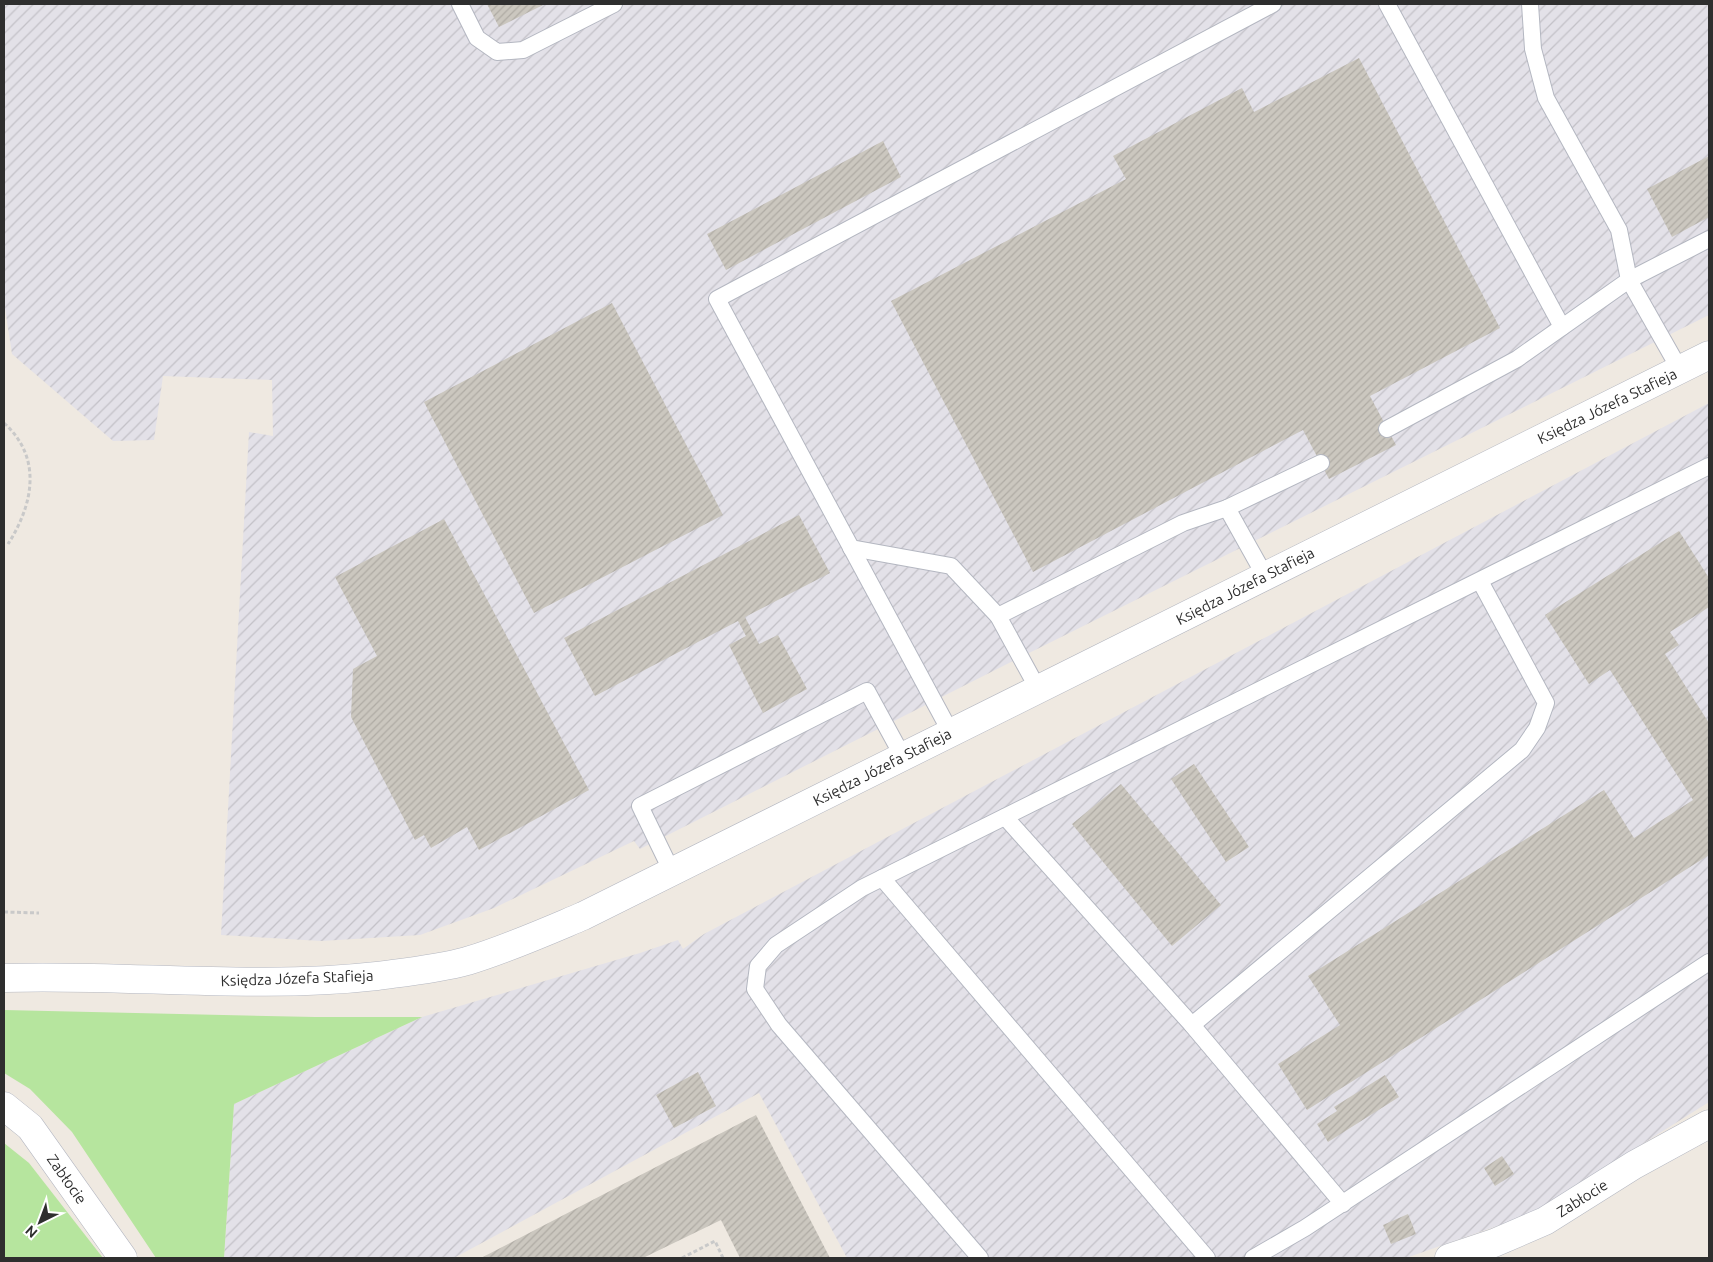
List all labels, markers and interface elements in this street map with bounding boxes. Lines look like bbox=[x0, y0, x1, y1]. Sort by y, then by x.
street label: Księdza Józefa Stafieja bbox=[1535, 365, 1679, 447]
street label: Księdza Józefa Stafieja bbox=[1173, 544, 1317, 628]
street label: Księdza Józefa Stafieja bbox=[810, 725, 954, 809]
street label: Księdza Józefa Stafieja bbox=[220, 967, 374, 989]
street label: Zabłocie bbox=[44, 1151, 90, 1207]
street label: Zabłocie bbox=[1553, 1176, 1611, 1220]
north arrow bbox=[15, 1197, 65, 1247]
text: N bbox=[22, 1222, 41, 1241]

